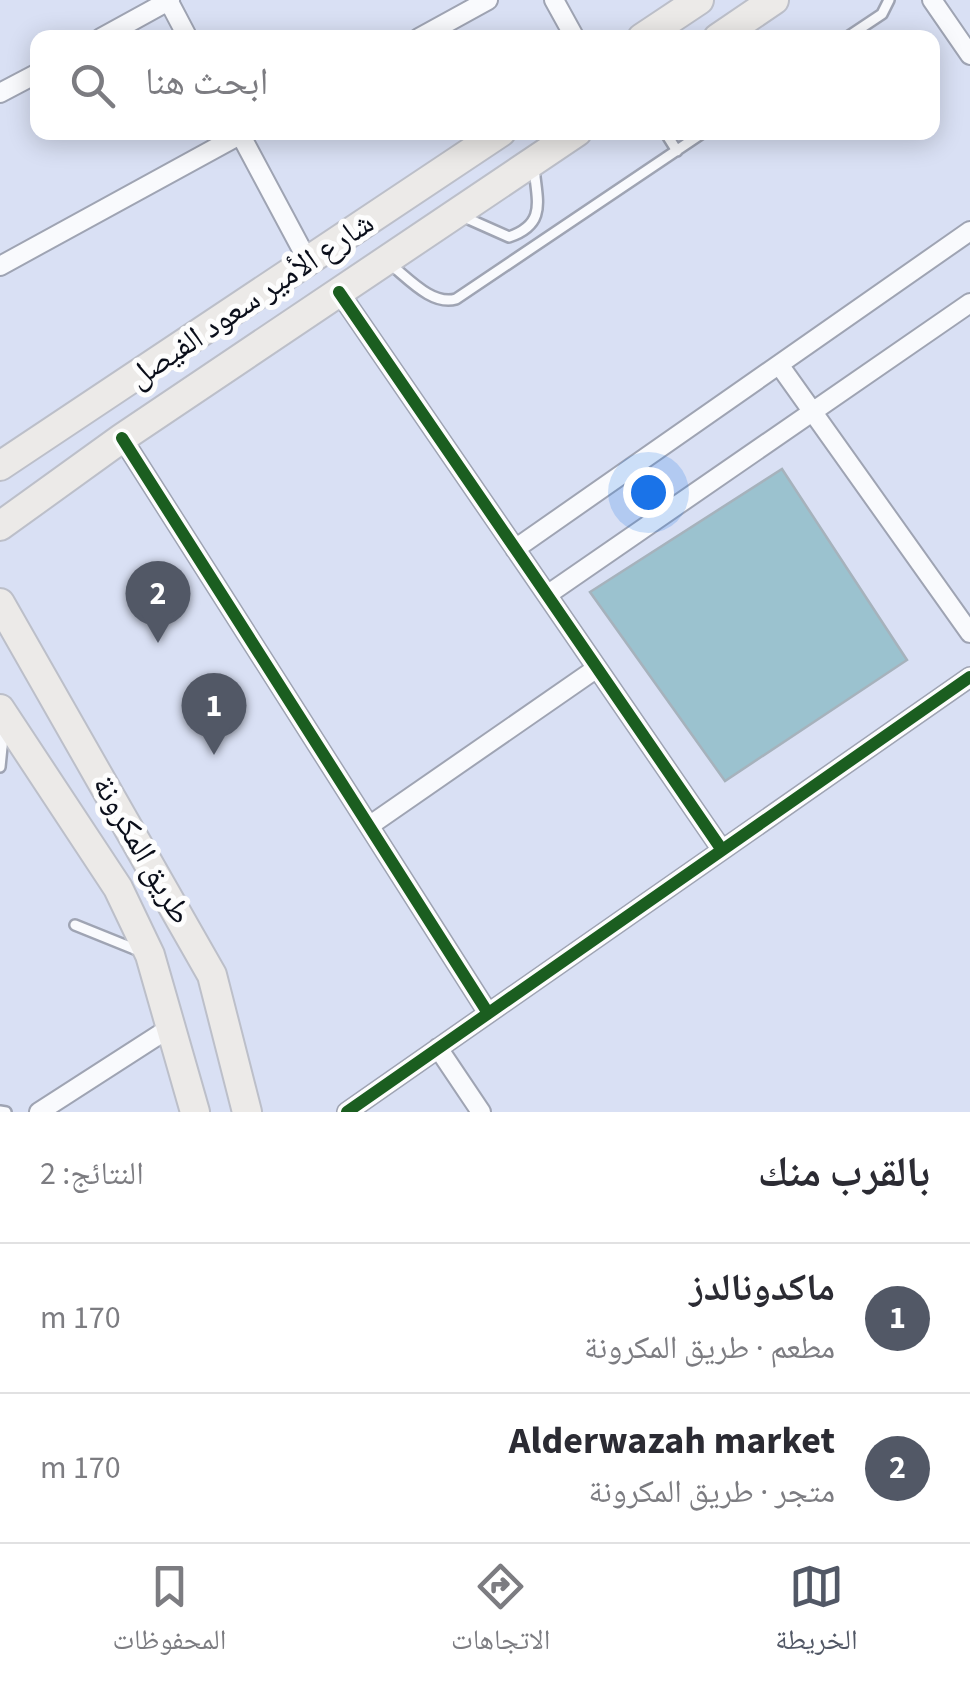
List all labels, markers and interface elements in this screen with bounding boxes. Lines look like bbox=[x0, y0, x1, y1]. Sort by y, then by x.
search box bbox=[30, 30, 940, 140]
text: ابحث هنا bbox=[145, 55, 268, 109]
icon: search bbox=[65, 58, 120, 113]
street label: شارع الأمير سعود الفيصل bbox=[119, 200, 383, 400]
your location bbox=[623, 467, 674, 518]
pin: 2 bbox=[126, 560, 190, 643]
pin: 1 bbox=[182, 672, 246, 755]
street label: طريق المكرونة bbox=[81, 767, 203, 933]
text: بالقرب منك bbox=[758, 1143, 930, 1203]
text: النتائج: 2 bbox=[40, 1151, 144, 1197]
text: ماكدونالدز bbox=[690, 1261, 835, 1315]
text: 170 m bbox=[40, 1295, 121, 1341]
text: 1 bbox=[889, 1295, 906, 1341]
text: مطعم · طريق المكرونة bbox=[584, 1325, 835, 1371]
text: Alderwazah market bbox=[509, 1414, 835, 1468]
text: 170 m bbox=[40, 1445, 121, 1491]
text: 2 bbox=[889, 1445, 906, 1491]
text: متجر · طريق المكرونة bbox=[588, 1469, 835, 1515]
tab: المحفوظات bbox=[112, 1559, 226, 1667]
tab: الاتجاهات bbox=[451, 1559, 550, 1667]
tab: الخريطة bbox=[775, 1559, 858, 1667]

